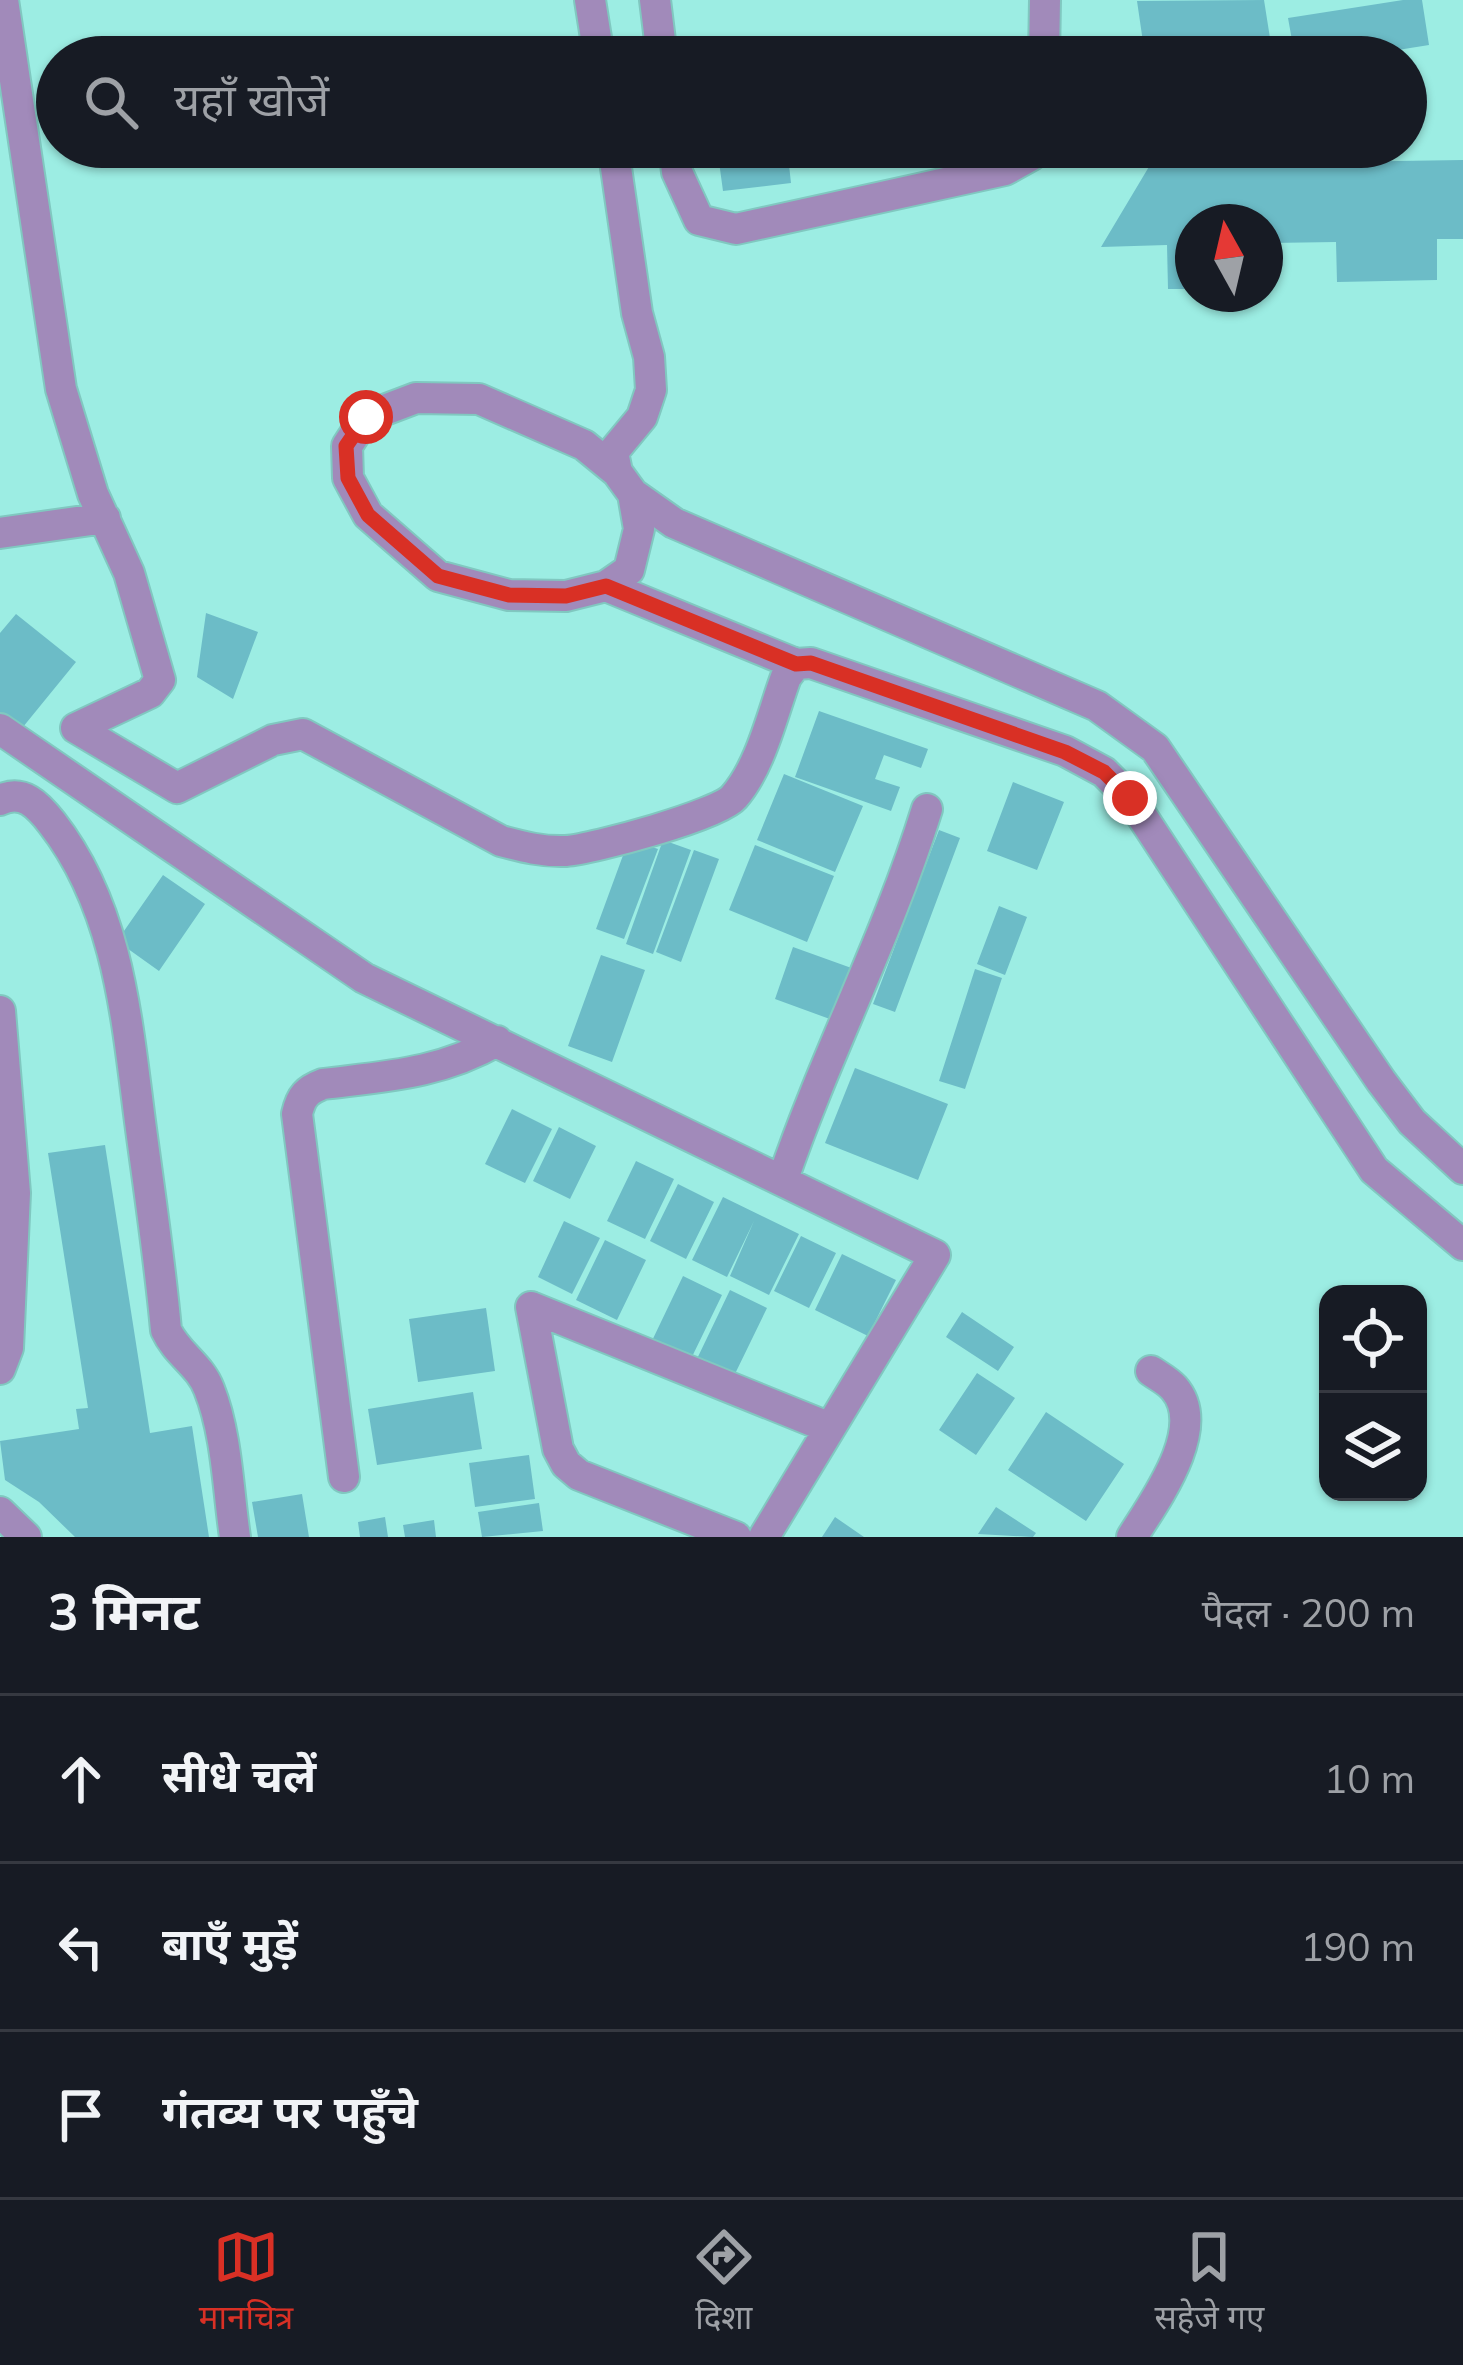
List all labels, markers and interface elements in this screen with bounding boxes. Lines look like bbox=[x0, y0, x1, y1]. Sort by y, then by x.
search box bbox=[36, 36, 1427, 168]
icon: search bbox=[78, 69, 144, 135]
text: यहाँ खोजें bbox=[174, 71, 329, 127]
north arrow bbox=[1175, 204, 1283, 312]
route start bbox=[339, 390, 393, 444]
route end bbox=[1103, 771, 1157, 825]
map controls bbox=[1319, 1285, 1427, 1501]
button: locate bbox=[1319, 1285, 1427, 1393]
button: layers bbox=[1319, 1393, 1427, 1501]
text: 3 मिनट bbox=[48, 1579, 200, 1643]
text: पैदल · 200 m bbox=[1202, 1588, 1415, 1637]
icon: ahead bbox=[48, 1746, 114, 1812]
text: सीधे चलें bbox=[162, 1747, 316, 1803]
text: 10 m bbox=[1324, 1754, 1415, 1803]
icon: left bbox=[48, 1914, 114, 1980]
text: बाएँ मुड़ें bbox=[162, 1915, 298, 1971]
text: 190 m bbox=[1300, 1922, 1415, 1971]
icon: arrive bbox=[48, 2082, 114, 2148]
text: गंतव्य पर पहुँचे bbox=[162, 2083, 418, 2139]
tab: मानचित्र bbox=[199, 2224, 293, 2342]
tab: दिशा bbox=[691, 2224, 757, 2342]
tab: सहेजे गए bbox=[1154, 2224, 1264, 2342]

